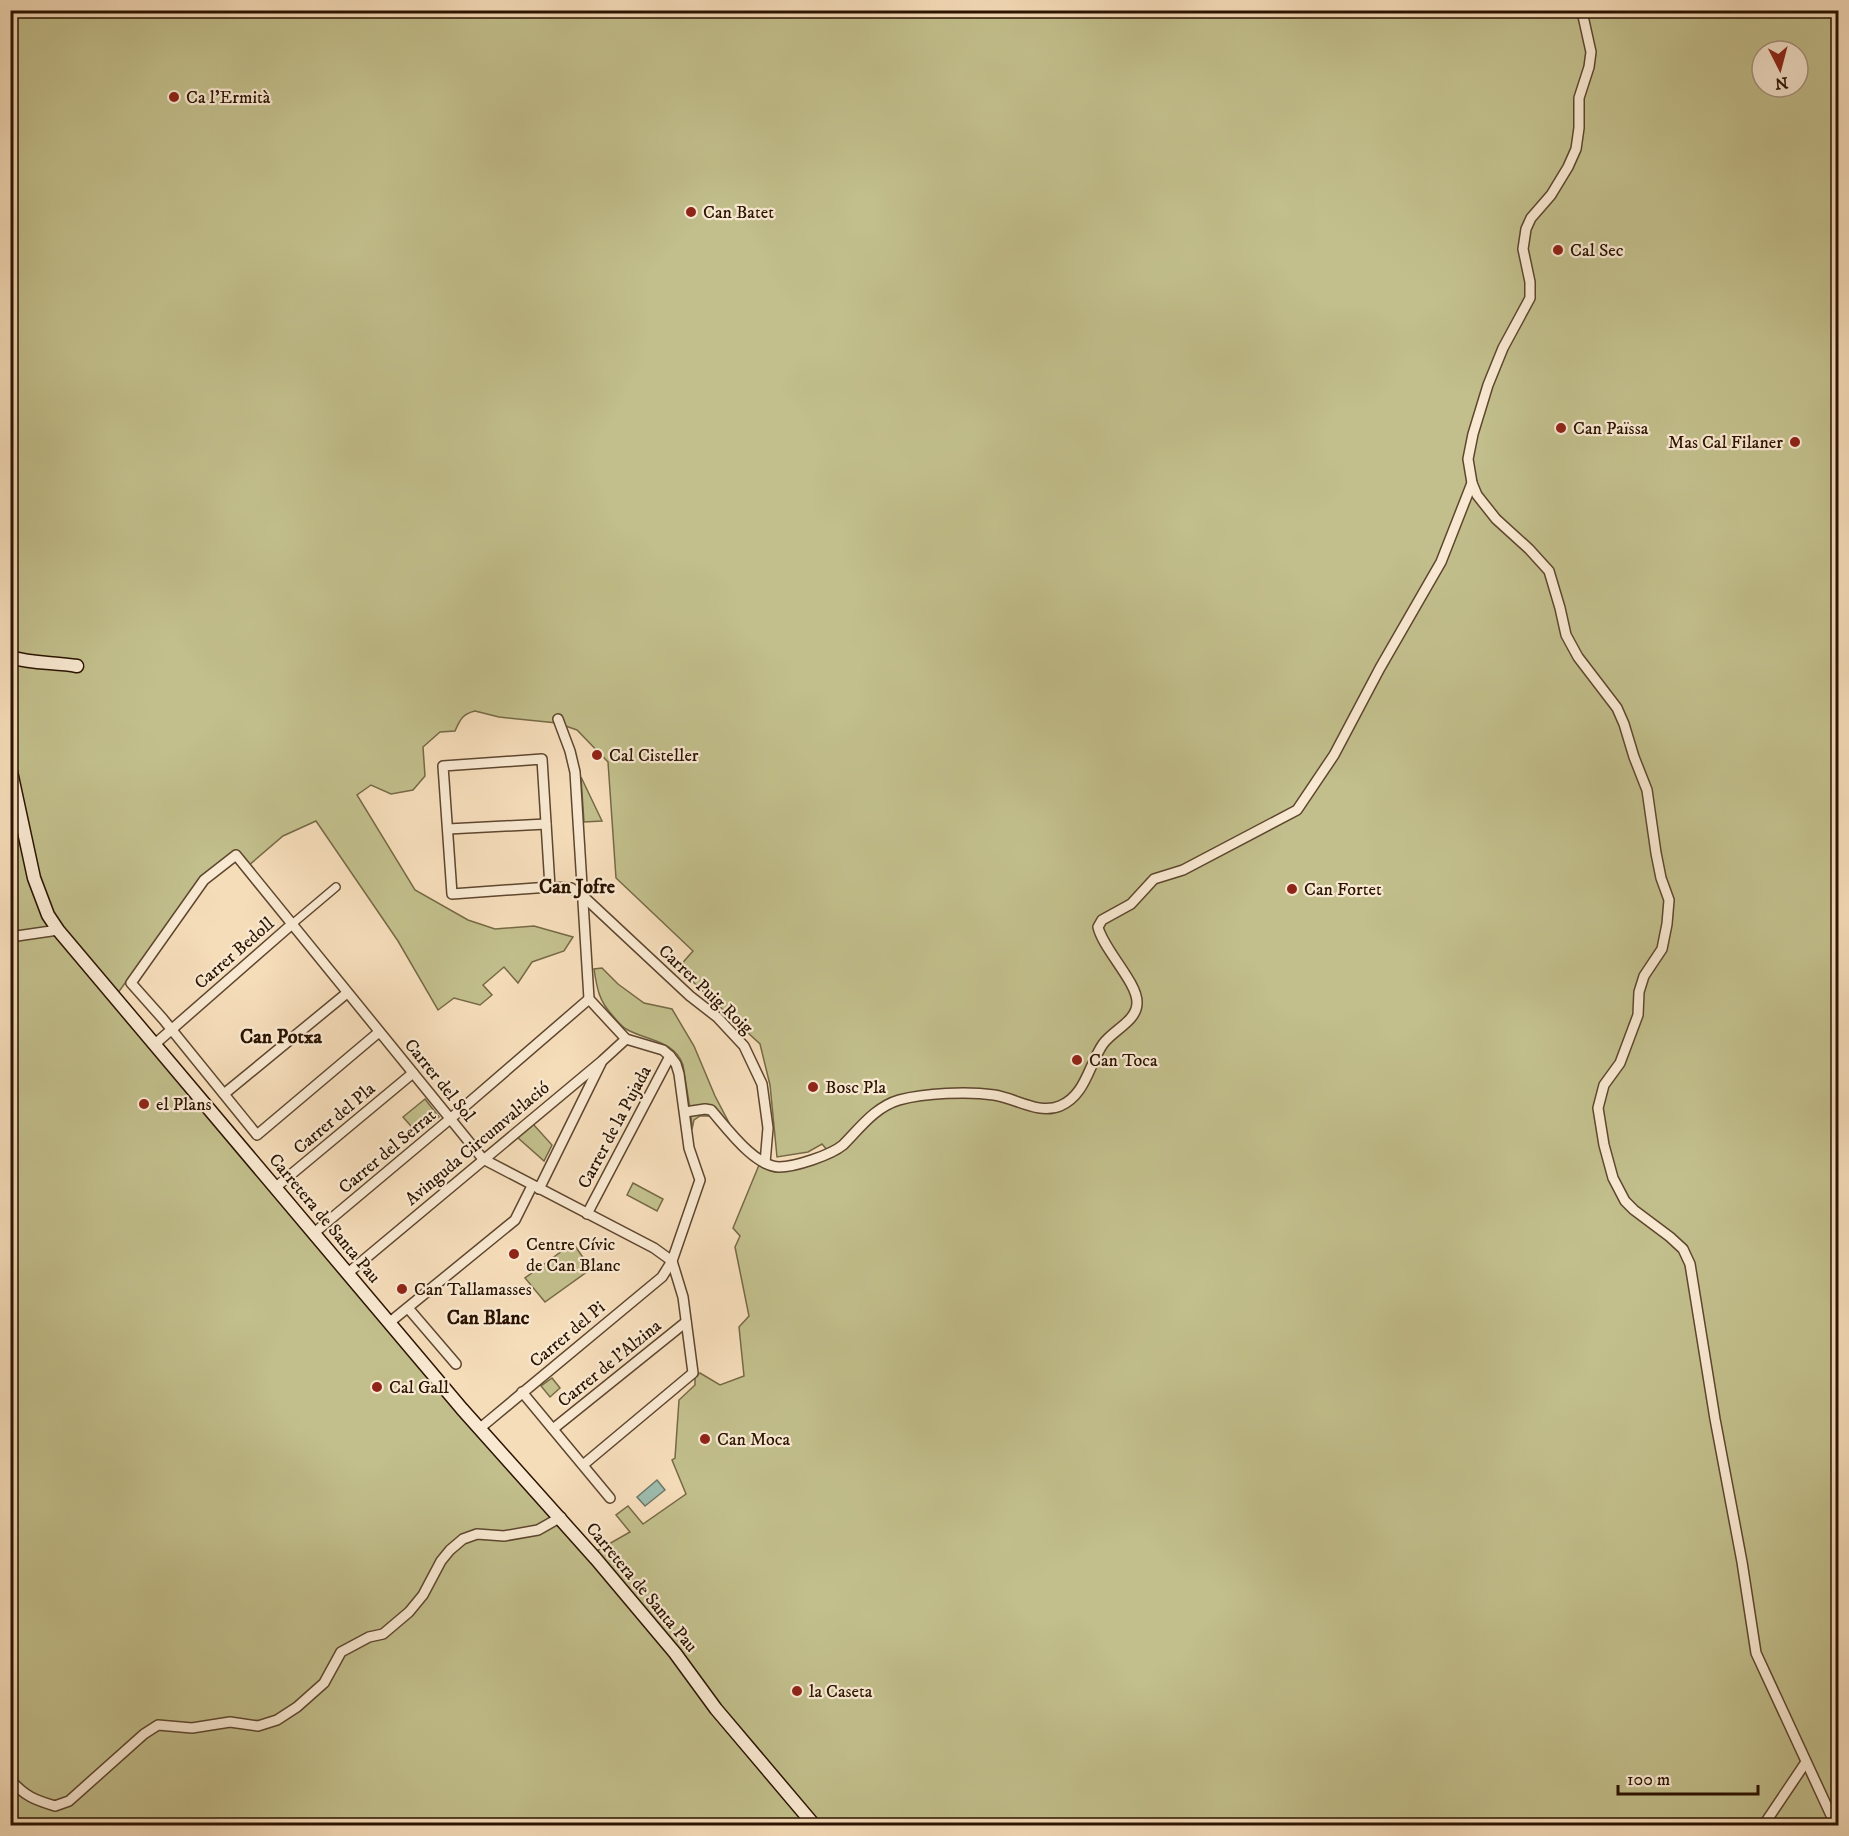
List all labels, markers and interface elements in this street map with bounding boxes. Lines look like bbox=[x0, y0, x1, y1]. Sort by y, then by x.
north arrow bbox=[1750, 39, 1810, 99]
text: N bbox=[1774, 72, 1789, 94]
place label: Ca l'Ermità bbox=[186, 87, 271, 109]
marker: Ca l'Ermità bbox=[167, 90, 181, 104]
place label: Can Batet bbox=[703, 202, 774, 224]
marker: Can Batet bbox=[684, 205, 698, 219]
place label: Cal Sec bbox=[1570, 240, 1624, 262]
marker: Cal Sec bbox=[1551, 243, 1565, 257]
place label: Can Païssa bbox=[1573, 418, 1649, 440]
marker: Can Païssa bbox=[1554, 421, 1568, 435]
place label: Mas Cal Filaner bbox=[1668, 432, 1783, 454]
marker: Mas Cal Filaner bbox=[1788, 435, 1802, 449]
place label: Cal Cisteller bbox=[609, 745, 699, 767]
marker: Cal Cisteller bbox=[590, 748, 604, 762]
district label: Can Jofre bbox=[539, 875, 616, 900]
place label: Can Fortet bbox=[1304, 879, 1382, 901]
marker: Can Fortet bbox=[1285, 882, 1299, 896]
street label: Carrer Bedoll bbox=[190, 913, 279, 994]
street label: Carrer Puig Roig bbox=[653, 940, 757, 1039]
district label: Can Potxa bbox=[240, 1025, 323, 1050]
street label: Carrer del Sol bbox=[399, 1035, 480, 1127]
place label: Can Toca bbox=[1089, 1050, 1158, 1072]
marker: Can Toca bbox=[1070, 1053, 1084, 1067]
street label: Carrer de la Pujada bbox=[573, 1062, 657, 1193]
street label: Avinguda Circumval·lació bbox=[401, 1077, 554, 1211]
place label: Bosc Pla bbox=[825, 1077, 887, 1099]
street label: Carrer del Pla bbox=[289, 1078, 380, 1159]
marker: Bosc Pla bbox=[806, 1080, 820, 1094]
place label: el Plans bbox=[156, 1094, 212, 1116]
marker: el Plans bbox=[137, 1097, 151, 1111]
street label: Carrer del Serrat bbox=[334, 1104, 441, 1199]
street label: Carretera de Santa Pau bbox=[264, 1149, 385, 1288]
place label: Centre Cívic de Can Blanc bbox=[526, 1234, 621, 1277]
marker: Centre Cívic de Can Blanc bbox=[507, 1247, 521, 1261]
place label: Can Tallamasses bbox=[414, 1279, 532, 1301]
marker: Can Tallamasses bbox=[395, 1282, 409, 1296]
street label: Carrer del Pi bbox=[525, 1297, 610, 1373]
district label: Can Blanc bbox=[447, 1306, 530, 1331]
street label: Carrer de l'Alzina bbox=[553, 1315, 666, 1412]
place label: Cal Gall bbox=[389, 1377, 450, 1399]
marker: Cal Gall bbox=[370, 1380, 384, 1394]
place label: Can Moca bbox=[717, 1429, 791, 1451]
marker: Can Moca bbox=[698, 1432, 712, 1446]
street label: Carretera de Santa Pau bbox=[581, 1518, 702, 1657]
place label: la Caseta bbox=[809, 1681, 873, 1703]
marker: la Caseta bbox=[790, 1684, 804, 1698]
scale bar bbox=[1618, 1758, 1758, 1796]
text: 100 m bbox=[1627, 1769, 1670, 1791]

